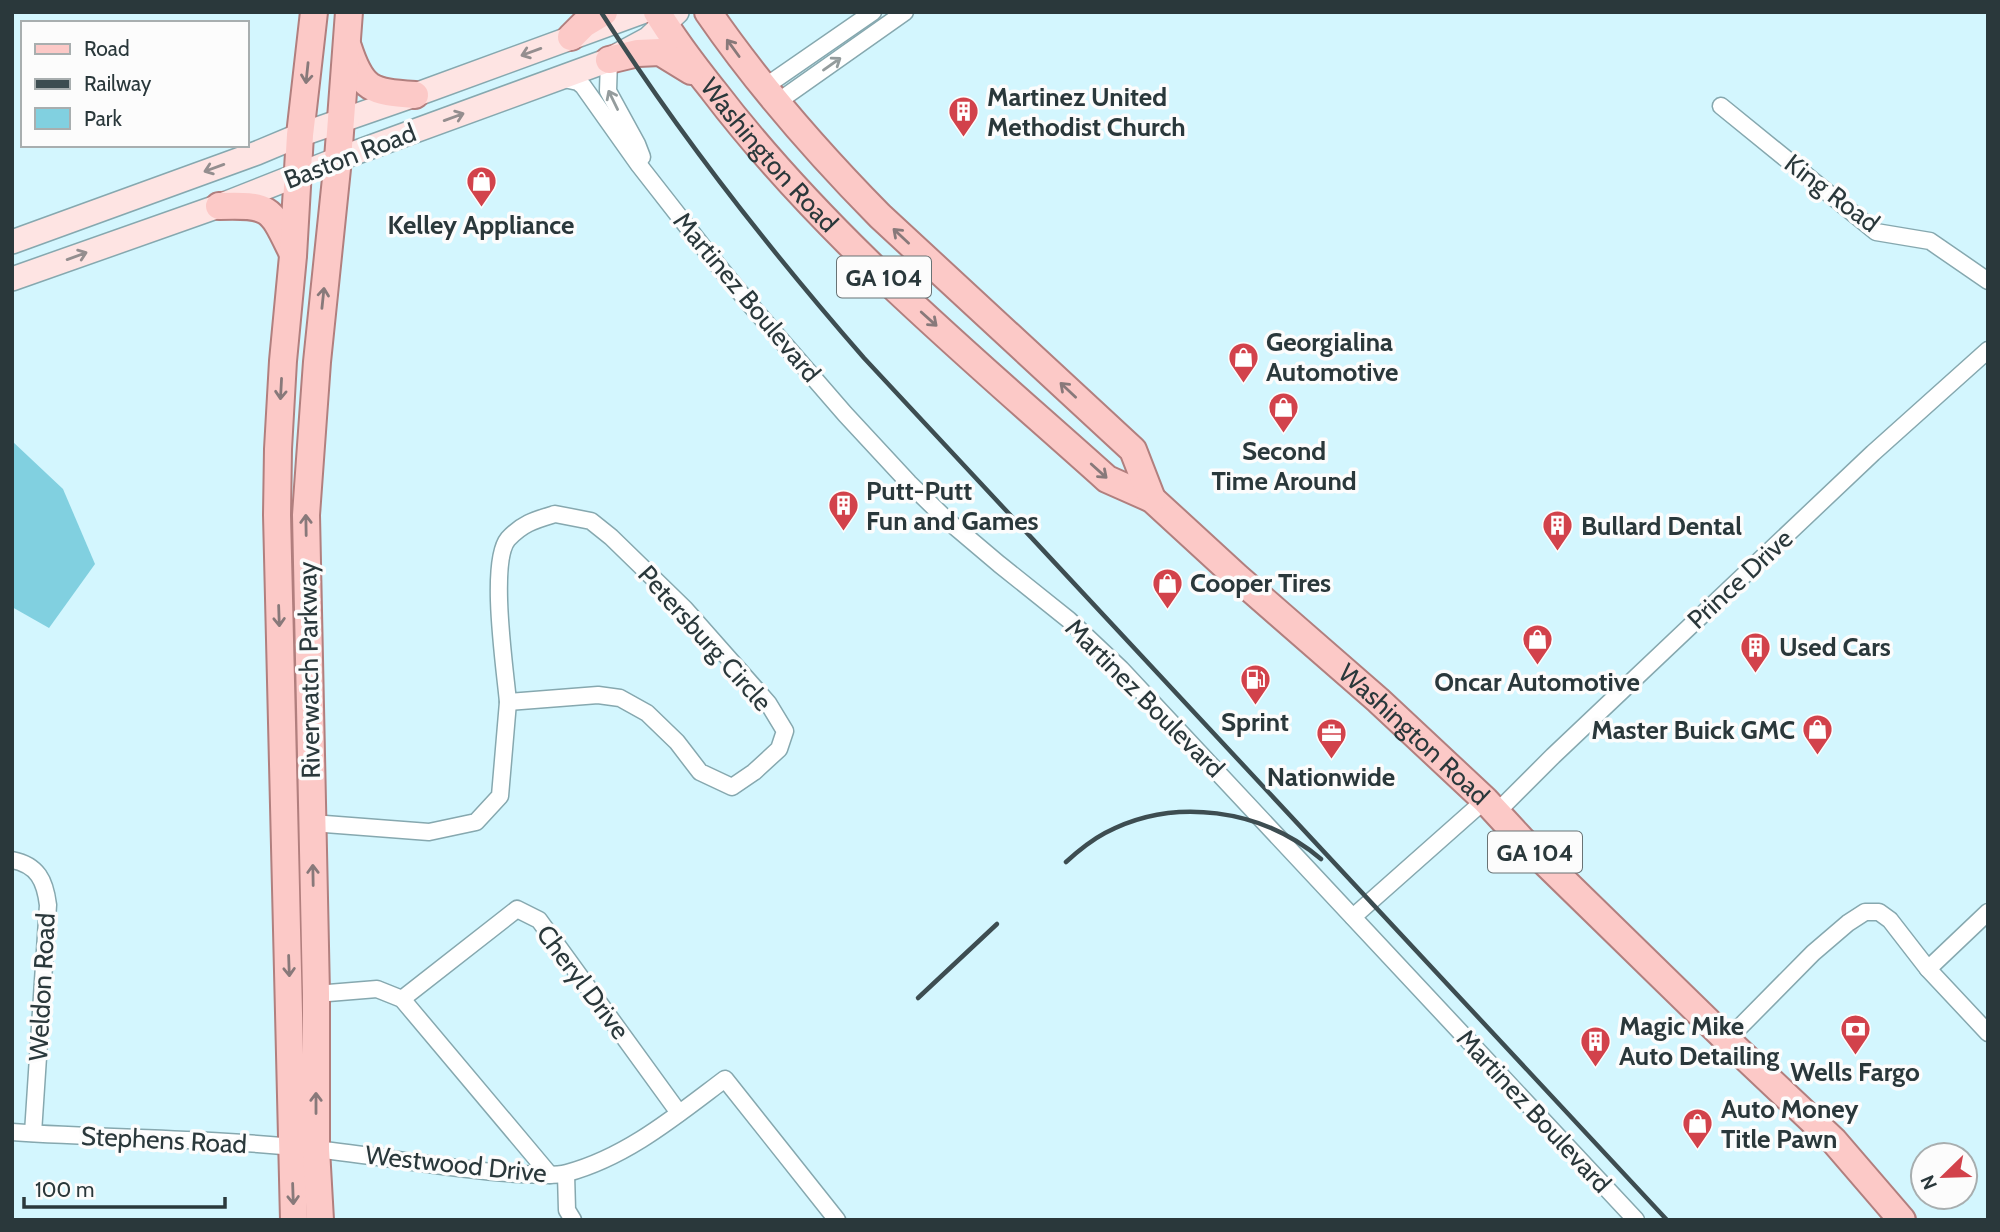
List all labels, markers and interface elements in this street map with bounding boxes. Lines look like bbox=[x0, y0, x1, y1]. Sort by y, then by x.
legend bbox=[21, 21, 248, 147]
text: Road bbox=[84, 36, 130, 61]
one-way arrow bbox=[726, 39, 740, 58]
one-way arrow bbox=[521, 47, 543, 59]
one-way arrow bbox=[822, 57, 841, 71]
one-way arrow bbox=[300, 62, 313, 84]
text: Railway bbox=[84, 71, 152, 96]
street label: Washington Road bbox=[694, 72, 845, 239]
place label: Martinez United Methodist Church bbox=[987, 81, 1186, 143]
one-way arrow bbox=[605, 90, 619, 111]
building icon: Martinez United Methodist Church bbox=[947, 95, 981, 139]
text: Park bbox=[84, 106, 122, 131]
one-way arrow bbox=[443, 110, 465, 122]
street label: Baston Road bbox=[280, 116, 420, 196]
street label: King Road bbox=[1778, 147, 1886, 239]
one-way arrow bbox=[204, 163, 226, 176]
shop icon: Kelley Appliance bbox=[464, 165, 498, 209]
street label: Martinez Boulevard bbox=[667, 206, 827, 388]
place label: Kelley Appliance bbox=[388, 209, 574, 241]
one-way arrow bbox=[893, 227, 910, 244]
one-way arrow bbox=[65, 249, 87, 261]
road number: GA 104 bbox=[837, 256, 931, 298]
one-way arrow bbox=[317, 288, 330, 310]
one-way arrow bbox=[920, 311, 938, 327]
place label: Georgialina Automotive bbox=[1266, 326, 1398, 388]
shop icon: Georgialina Automotive bbox=[1226, 340, 1260, 384]
one-way arrow bbox=[274, 377, 287, 400]
one-way arrow bbox=[1060, 381, 1077, 398]
shop icon: Second Time Around bbox=[1267, 391, 1301, 435]
place label: Second Time Around bbox=[1211, 435, 1357, 497]
one-way arrow bbox=[1089, 462, 1107, 478]
place label: Putt-Putt Fun and Games bbox=[866, 475, 1039, 537]
building icon: Putt-Putt Fun and Games bbox=[826, 489, 860, 533]
building icon: Bullard Dental bbox=[1541, 509, 1575, 553]
place label: Bullard Dental bbox=[1581, 510, 1742, 542]
one-way arrow bbox=[299, 514, 313, 537]
street label: Prince Drive bbox=[1681, 522, 1799, 636]
street label: Petersburg Circle bbox=[631, 559, 779, 717]
street label: Riverwatch Parkway bbox=[291, 561, 327, 779]
shop icon: Cooper Tires bbox=[1150, 566, 1184, 610]
place label: Cooper Tires bbox=[1190, 567, 1331, 599]
one-way arrow bbox=[273, 605, 286, 628]
street label: Martinez Boulevard bbox=[1059, 612, 1231, 784]
shop icon: Oncar Automotive bbox=[1520, 622, 1554, 666]
building icon: Used Cars bbox=[1739, 630, 1773, 674]
place label: Used Cars bbox=[1779, 631, 1891, 663]
street label: Washington Road bbox=[1332, 657, 1496, 812]
fuel station icon: Sprint bbox=[1238, 662, 1272, 706]
place label: Oncar Automotive bbox=[1434, 666, 1640, 698]
place label: Sprint bbox=[1221, 706, 1289, 738]
shop icon: Master Buick GMC bbox=[1801, 713, 1835, 757]
place label: Master Buick GMC bbox=[1591, 714, 1795, 746]
office icon: Nationwide bbox=[1314, 717, 1348, 761]
place label: Nationwide bbox=[1267, 761, 1395, 793]
road number: GA 104 bbox=[1488, 832, 1582, 872]
one-way arrow bbox=[307, 864, 320, 887]
street label: Weldon Road bbox=[22, 912, 62, 1062]
street label: Cheryl Drive bbox=[530, 918, 636, 1046]
one-way arrow bbox=[282, 955, 295, 978]
place label: Magic Mike Auto Detailing bbox=[1619, 1010, 1779, 1072]
bank icon: Wells Fargo bbox=[1838, 1012, 1872, 1056]
street label: Martinez Boulevard bbox=[1450, 1023, 1618, 1199]
building icon: Magic Mike Auto Detailing bbox=[1579, 1024, 1613, 1068]
place label: Wells Fargo bbox=[1790, 1056, 1920, 1088]
one-way arrow bbox=[309, 1091, 323, 1114]
place label: Auto Money Title Pawn bbox=[1721, 1093, 1859, 1155]
shop icon: Auto Money Title Pawn bbox=[1681, 1107, 1715, 1151]
street label: Stephens Road bbox=[80, 1120, 248, 1160]
street label: Westwood Drive bbox=[364, 1139, 548, 1189]
north arrow bbox=[1909, 1141, 1979, 1211]
scale bar bbox=[24, 1166, 226, 1210]
text: N bbox=[1916, 1172, 1942, 1193]
text: 100 m bbox=[35, 1177, 94, 1202]
one-way arrow bbox=[287, 1182, 300, 1205]

